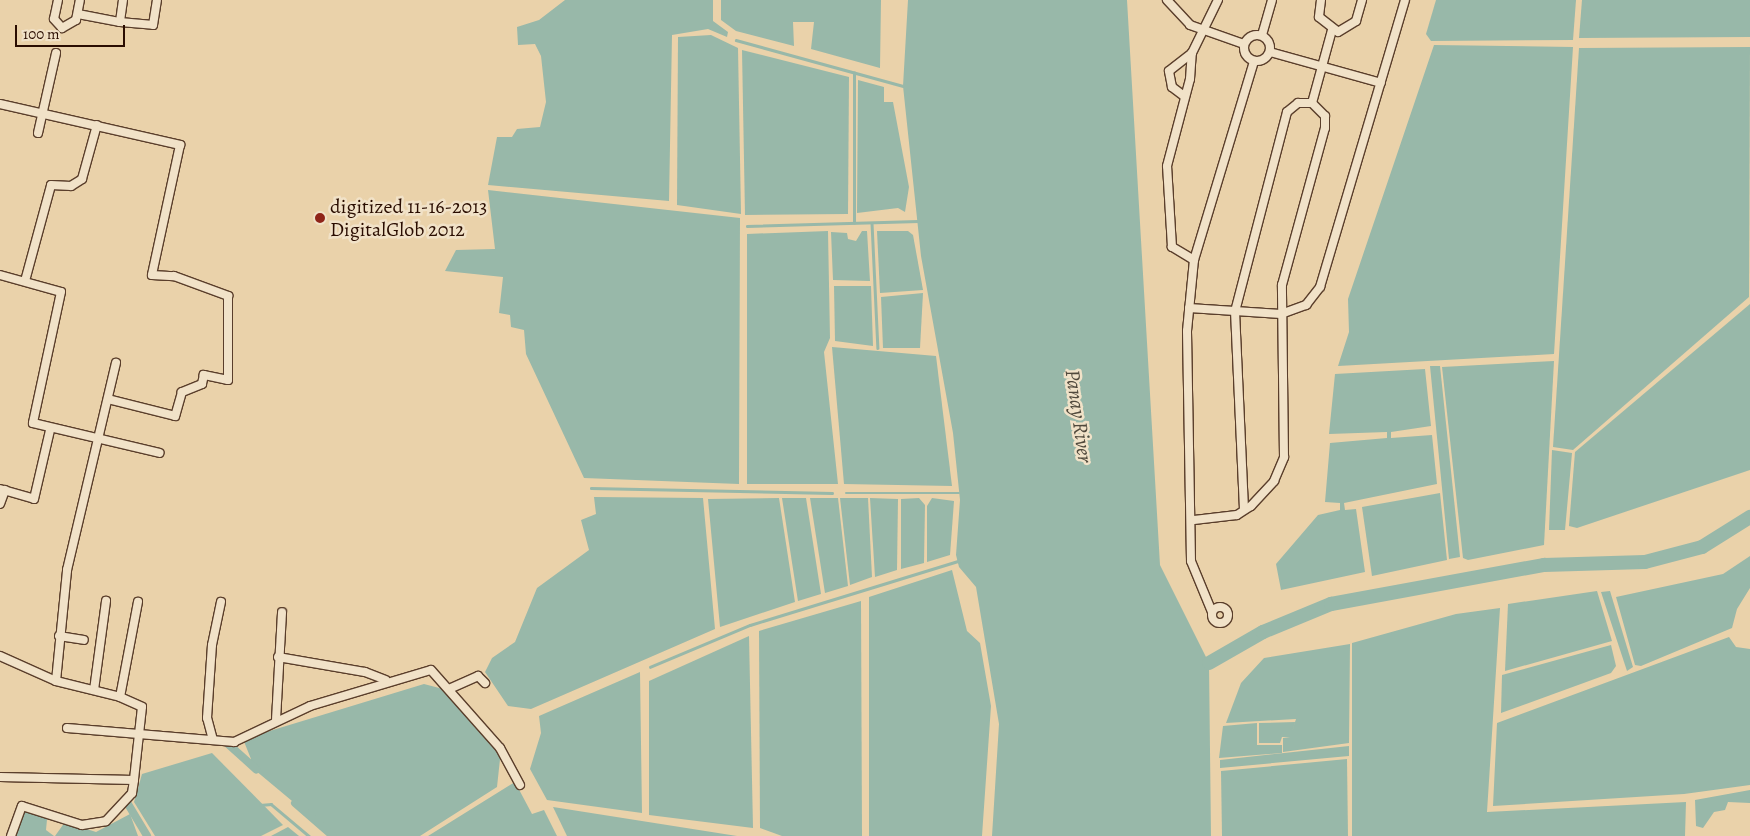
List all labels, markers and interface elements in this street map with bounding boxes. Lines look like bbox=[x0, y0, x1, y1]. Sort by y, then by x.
scale bar bbox=[18, 15, 128, 47]
text: 100 m bbox=[23, 24, 60, 44]
place label: digitized 11-16-2013 DigitalGlob 2012 bbox=[330, 195, 487, 242]
marker: digitized 11-16-2013 DigitalGlob 2012 bbox=[314, 212, 326, 224]
water label: Panay River bbox=[1060, 368, 1098, 464]

